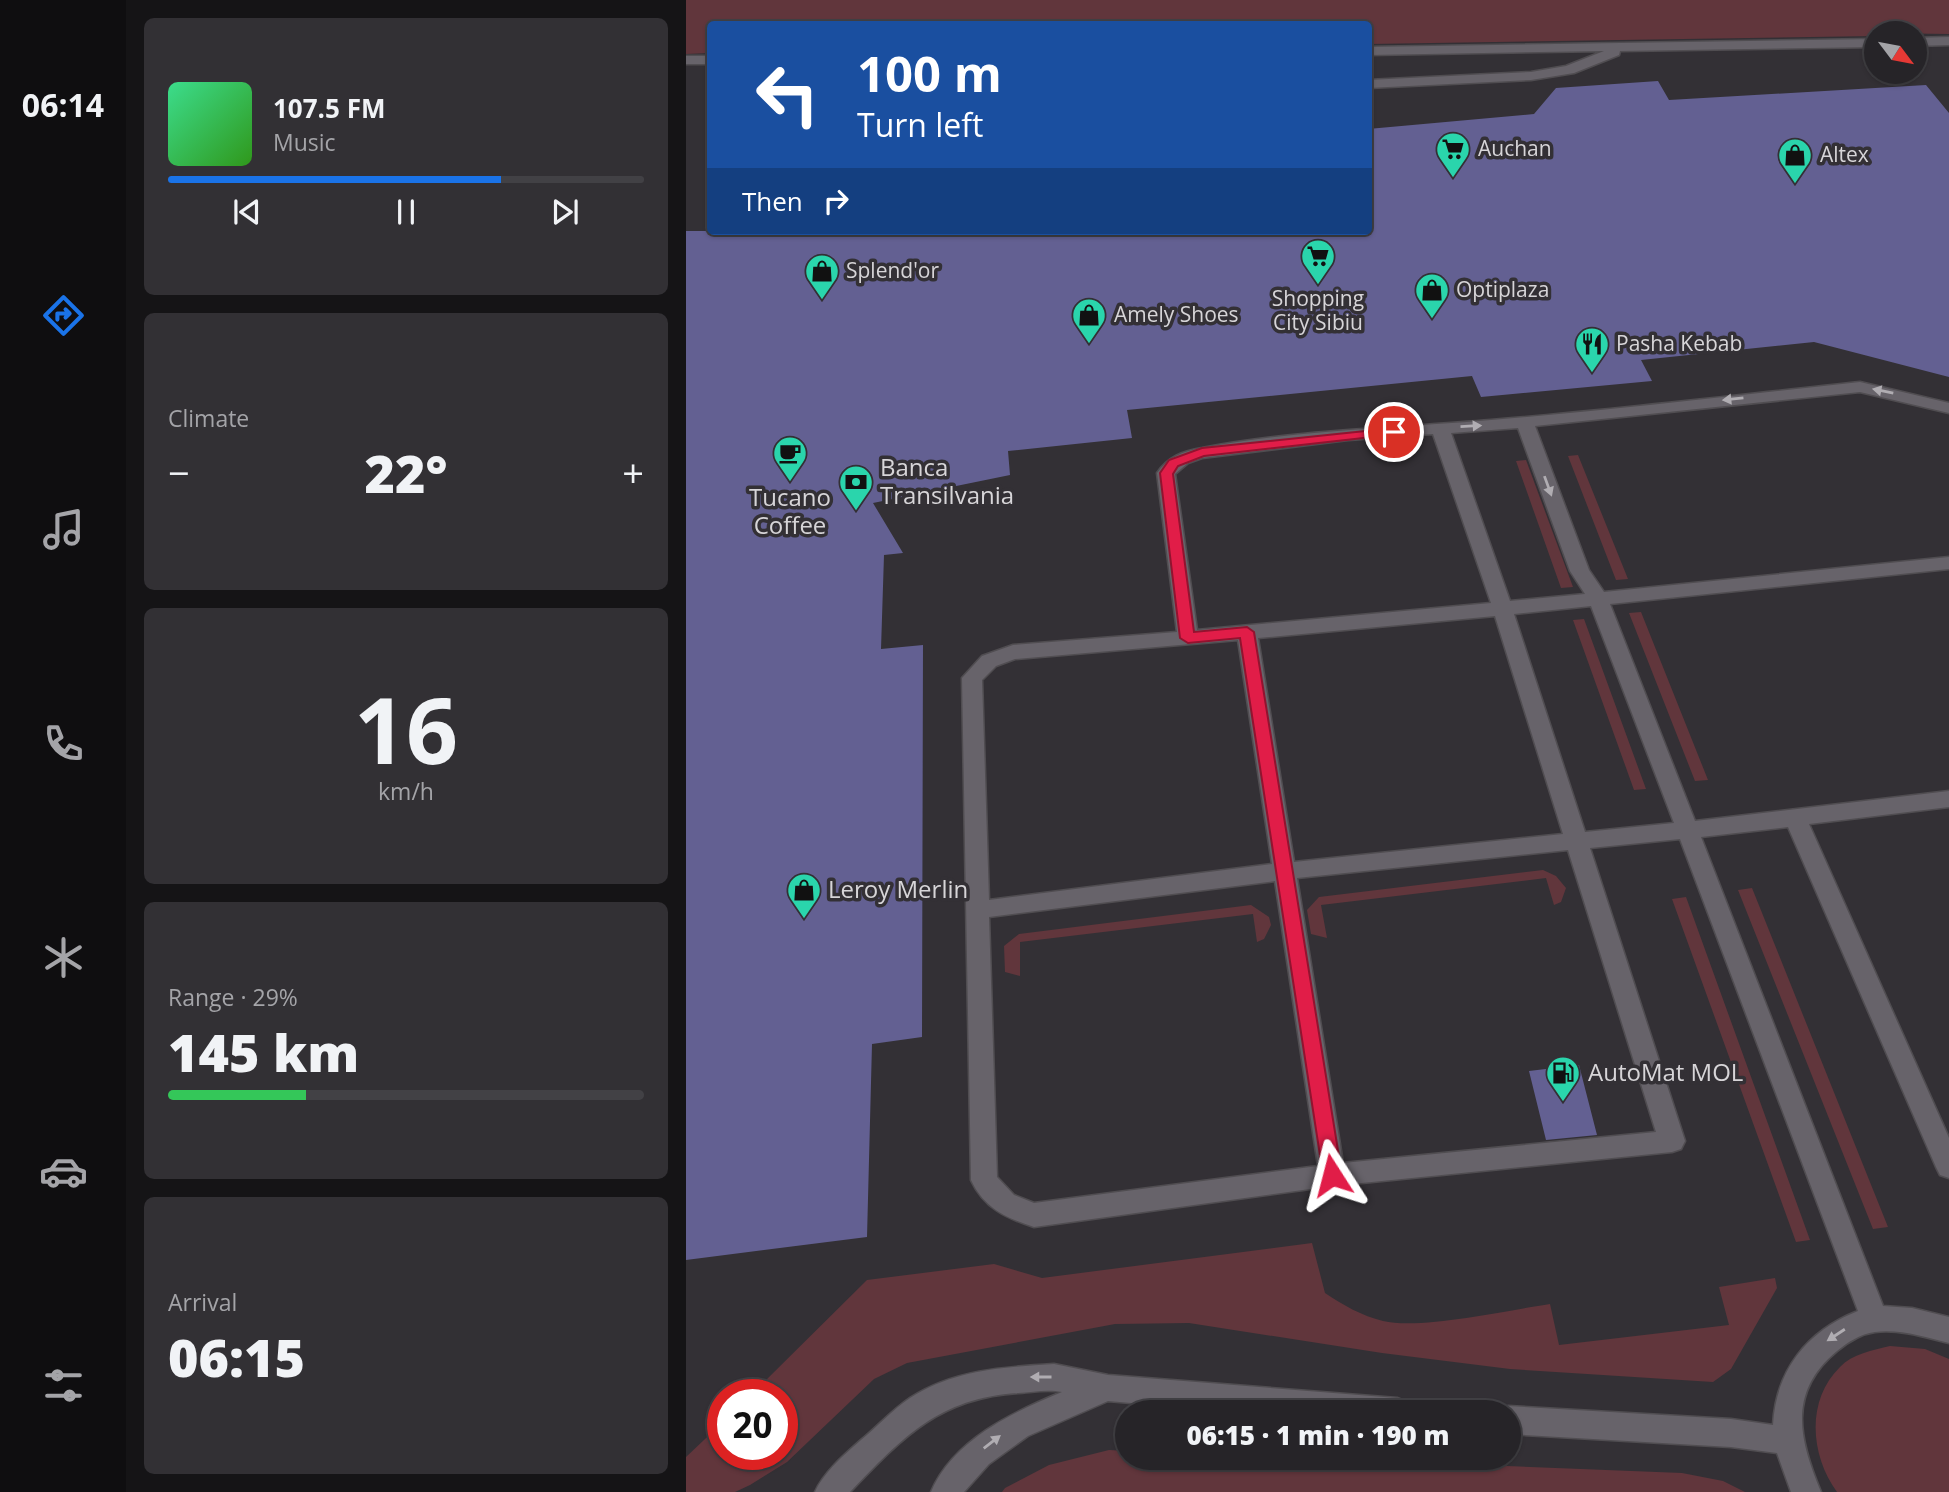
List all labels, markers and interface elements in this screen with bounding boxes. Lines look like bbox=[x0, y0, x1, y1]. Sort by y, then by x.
north arrow bbox=[1864, 21, 1927, 84]
map controls bbox=[1864, 21, 1927, 84]
text: 100 m bbox=[857, 40, 1002, 106]
icon: left bbox=[742, 49, 833, 140]
text: 06:14 bbox=[22, 83, 104, 126]
text: 107.5 FM bbox=[273, 90, 385, 126]
text: Turn left bbox=[857, 103, 983, 146]
text: Music bbox=[273, 126, 336, 158]
supermarket icon: Auchan bbox=[1434, 130, 1472, 179]
place label: Auchan bbox=[1478, 134, 1552, 162]
shop icon: Altex bbox=[1776, 136, 1814, 185]
place label: Altex bbox=[1820, 140, 1869, 168]
icon: right bbox=[817, 182, 855, 220]
text: Then bbox=[742, 183, 803, 219]
icon: previous bbox=[228, 193, 266, 231]
icon: pause bbox=[387, 193, 425, 231]
icon: next bbox=[546, 193, 584, 231]
supermarket icon: Shopping City Sibiu bbox=[1299, 237, 1337, 286]
shop icon: Splend'or bbox=[803, 252, 841, 301]
place label: Splend'or bbox=[846, 256, 939, 284]
shop icon: Optiplaza bbox=[1413, 271, 1451, 320]
place label: Optiplaza bbox=[1456, 275, 1549, 303]
place label: Shopping City Sibiu bbox=[1272, 284, 1364, 336]
icon: directions bbox=[39, 291, 88, 340]
shop icon: Amely Shoes bbox=[1070, 296, 1108, 345]
place label: Amely Shoes bbox=[1114, 300, 1239, 328]
restaurant icon: Pasha Kebab bbox=[1573, 325, 1611, 374]
place label: Pasha Kebab bbox=[1616, 329, 1742, 357]
one-way arrow bbox=[1872, 386, 1894, 397]
one-way arrow bbox=[1722, 394, 1744, 405]
text: Climate bbox=[168, 402, 249, 434]
pin bbox=[1364, 402, 1424, 462]
icon: arrive bbox=[1375, 413, 1413, 451]
one-way arrow bbox=[1460, 421, 1482, 432]
cafe icon: Tucano Coffee bbox=[771, 434, 809, 483]
text: 22° bbox=[365, 437, 447, 508]
text: − bbox=[168, 446, 190, 498]
text: + bbox=[622, 446, 644, 498]
place label: Banca Transilvania bbox=[880, 450, 1014, 511]
bank icon: Banca Transilvania bbox=[837, 463, 875, 512]
one-way arrow bbox=[1543, 475, 1554, 496]
place label: Tucano Coffee bbox=[749, 480, 831, 541]
icon: music bbox=[39, 505, 88, 554]
text: 16 bbox=[354, 667, 458, 791]
icon: phone bbox=[39, 719, 88, 768]
text: km/h bbox=[378, 775, 434, 807]
shop icon: Leroy Merlin bbox=[785, 871, 823, 920]
place label: Leroy Merlin bbox=[828, 872, 968, 905]
icon: climate bbox=[39, 933, 88, 982]
text: Range · 29% bbox=[168, 981, 298, 1013]
text: 145 km bbox=[168, 1016, 359, 1087]
fuel station icon: AutoMat MOL bbox=[1544, 1054, 1582, 1103]
place label: AutoMat MOL bbox=[1588, 1055, 1743, 1088]
position arrow bbox=[1295, 1138, 1369, 1212]
icon: car bbox=[39, 1147, 88, 1196]
text: Arrival bbox=[168, 1286, 237, 1318]
text: 06:15 bbox=[168, 1321, 305, 1392]
one-way arrow bbox=[1827, 1328, 1846, 1341]
icon: filters bbox=[39, 1361, 88, 1410]
one-way arrow bbox=[1030, 1371, 1052, 1383]
speed limit sign: 20 bbox=[707, 1379, 798, 1470]
text: 06:15 · 1 min · 190 m bbox=[1187, 1417, 1449, 1453]
one-way arrow bbox=[983, 1435, 1001, 1450]

